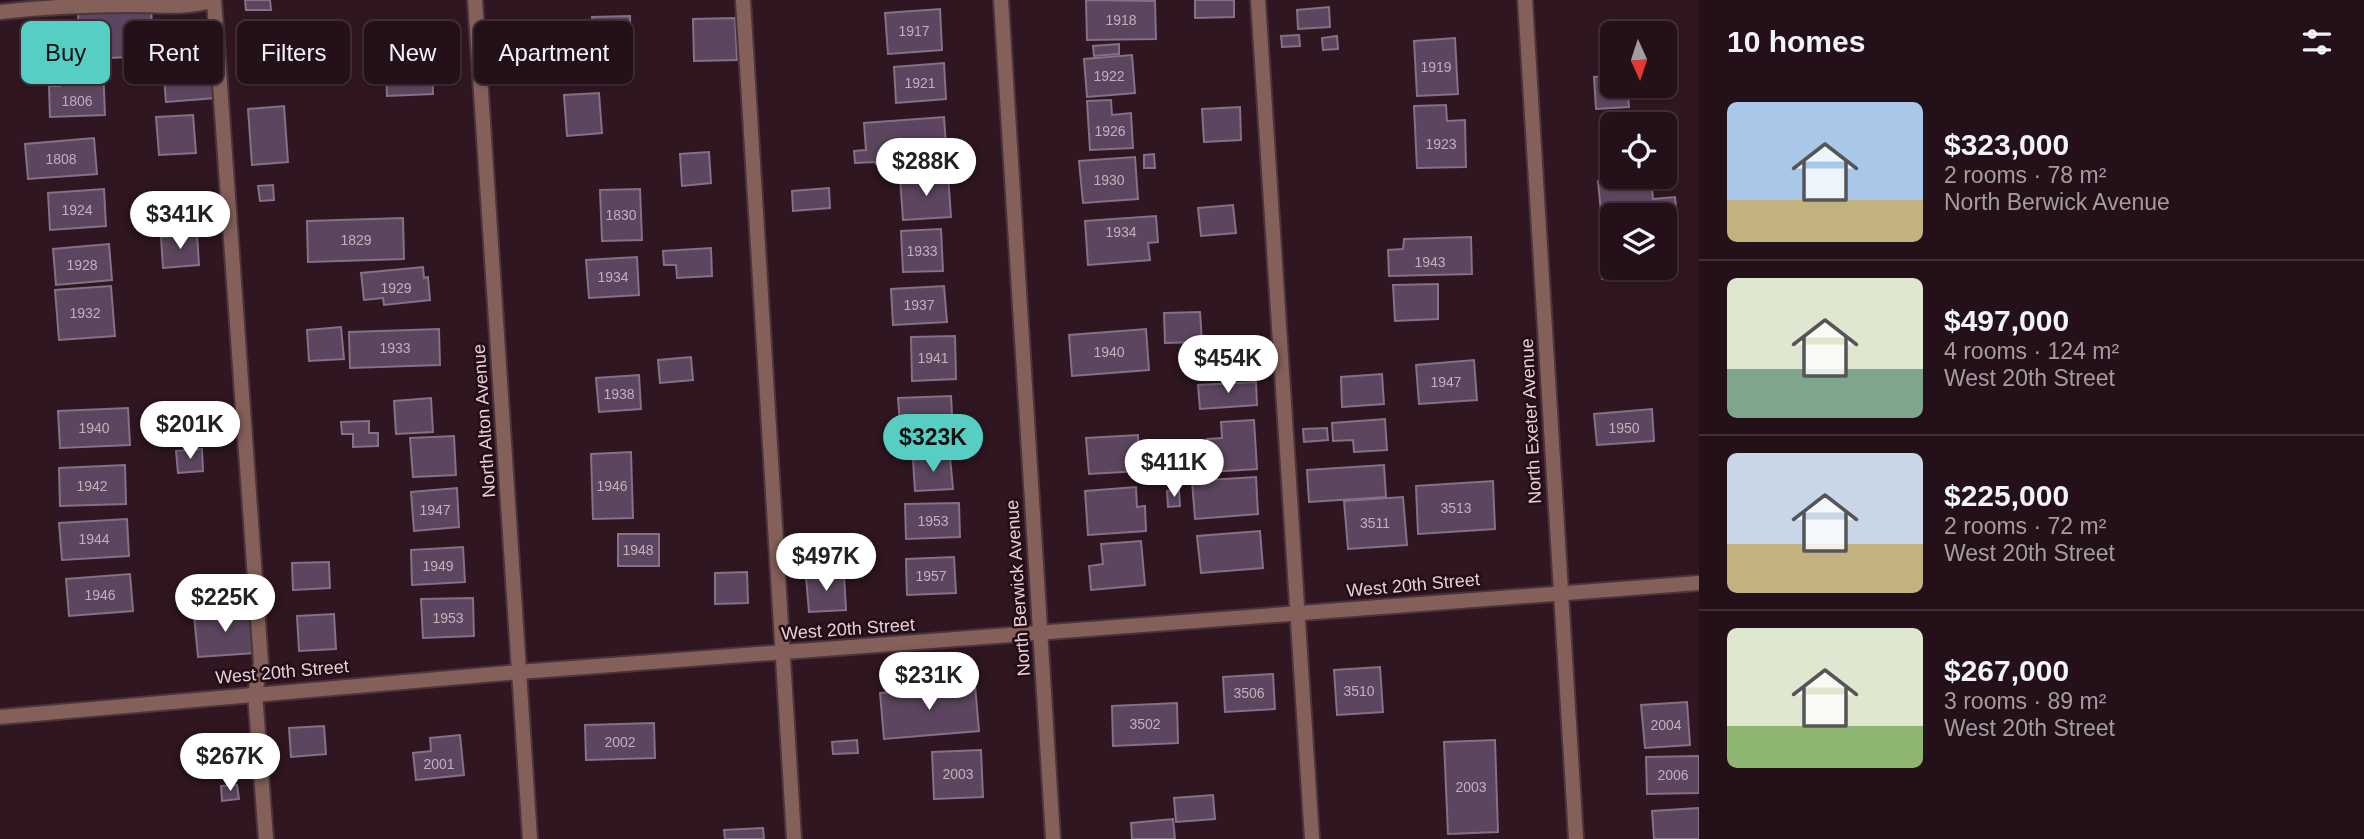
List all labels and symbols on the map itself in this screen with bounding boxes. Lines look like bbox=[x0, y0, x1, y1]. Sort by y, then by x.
house number: 1918 bbox=[1105, 12, 1137, 28]
north arrow bbox=[1600, 21, 1676, 98]
house number: 1917 bbox=[898, 23, 930, 39]
house number: 1919 bbox=[1420, 59, 1452, 75]
house number: 1922 bbox=[1093, 68, 1125, 84]
house number: 1921 bbox=[904, 75, 936, 91]
house number: 1806 bbox=[61, 93, 93, 109]
house number: 1926 bbox=[1094, 123, 1126, 139]
house number: 1923 bbox=[1425, 136, 1457, 152]
pin: $288K bbox=[877, 138, 975, 198]
house number: 1808 bbox=[45, 151, 77, 167]
house number: 1930 bbox=[1093, 172, 1125, 188]
pin: $341K bbox=[131, 191, 229, 251]
house number: 1924 bbox=[61, 202, 93, 218]
house number: 1830 bbox=[605, 207, 637, 223]
house number: 1934 bbox=[1105, 224, 1137, 240]
house number: 1829 bbox=[340, 232, 372, 248]
house number: 1933 bbox=[906, 243, 938, 259]
house number: 1943 bbox=[1414, 254, 1446, 270]
house number: 1928 bbox=[66, 257, 98, 273]
house number: 1934 bbox=[597, 269, 629, 285]
house number: 1929 bbox=[380, 280, 412, 296]
house number: 1937 bbox=[903, 297, 935, 313]
house number: 1932 bbox=[69, 305, 101, 321]
pin: $454K bbox=[1179, 336, 1277, 395]
street label: North Exeter Avenue bbox=[1517, 338, 1545, 504]
house number: 1933 bbox=[379, 340, 411, 356]
street label: North Alton Avenue bbox=[469, 344, 499, 498]
house number: 1940 bbox=[1093, 344, 1125, 360]
house number: 1941 bbox=[917, 350, 949, 366]
house number: 1947 bbox=[1430, 374, 1462, 390]
house number: 1938 bbox=[603, 386, 635, 402]
pin: $201K bbox=[141, 402, 239, 461]
pin: $323K bbox=[884, 414, 982, 474]
house number: 1940 bbox=[78, 420, 110, 436]
house number: 1950 bbox=[1608, 420, 1640, 436]
pin: $411K bbox=[1125, 440, 1223, 499]
house number: 1942 bbox=[76, 478, 108, 494]
house number: 1946 bbox=[596, 478, 628, 494]
street label: North Berwick Avenue bbox=[1002, 499, 1034, 677]
house number: 3513 bbox=[1440, 500, 1472, 516]
house number: 1947 bbox=[419, 502, 451, 518]
house number: 1953 bbox=[917, 513, 949, 529]
house number: 3511 bbox=[1360, 515, 1390, 531]
house number: 1944 bbox=[78, 531, 110, 547]
pin: $497K bbox=[777, 534, 875, 593]
house number: 1948 bbox=[622, 542, 654, 558]
house number: 1949 bbox=[422, 558, 454, 574]
house number: 1957 bbox=[915, 568, 947, 584]
street label: West 20th Street bbox=[1346, 569, 1480, 601]
pin: $225K bbox=[176, 574, 274, 634]
house number: 1946 bbox=[84, 587, 116, 603]
house number: 1953 bbox=[432, 610, 464, 626]
street label: West 20th Street bbox=[781, 614, 915, 644]
pin: $231K bbox=[880, 652, 978, 712]
street label: West 20th Street bbox=[215, 656, 349, 688]
house number: 3510 bbox=[1343, 683, 1375, 699]
house number: 3506 bbox=[1233, 685, 1265, 701]
house number: 3502 bbox=[1129, 716, 1161, 732]
house number: 2004 bbox=[1650, 717, 1682, 733]
pin: $267K bbox=[181, 734, 279, 793]
house number: 2002 bbox=[604, 734, 636, 750]
house number: 2001 bbox=[423, 756, 455, 772]
house number: 2003 bbox=[942, 766, 974, 782]
house number: 2006 bbox=[1657, 767, 1689, 783]
house number: 2003 bbox=[1455, 779, 1487, 795]

